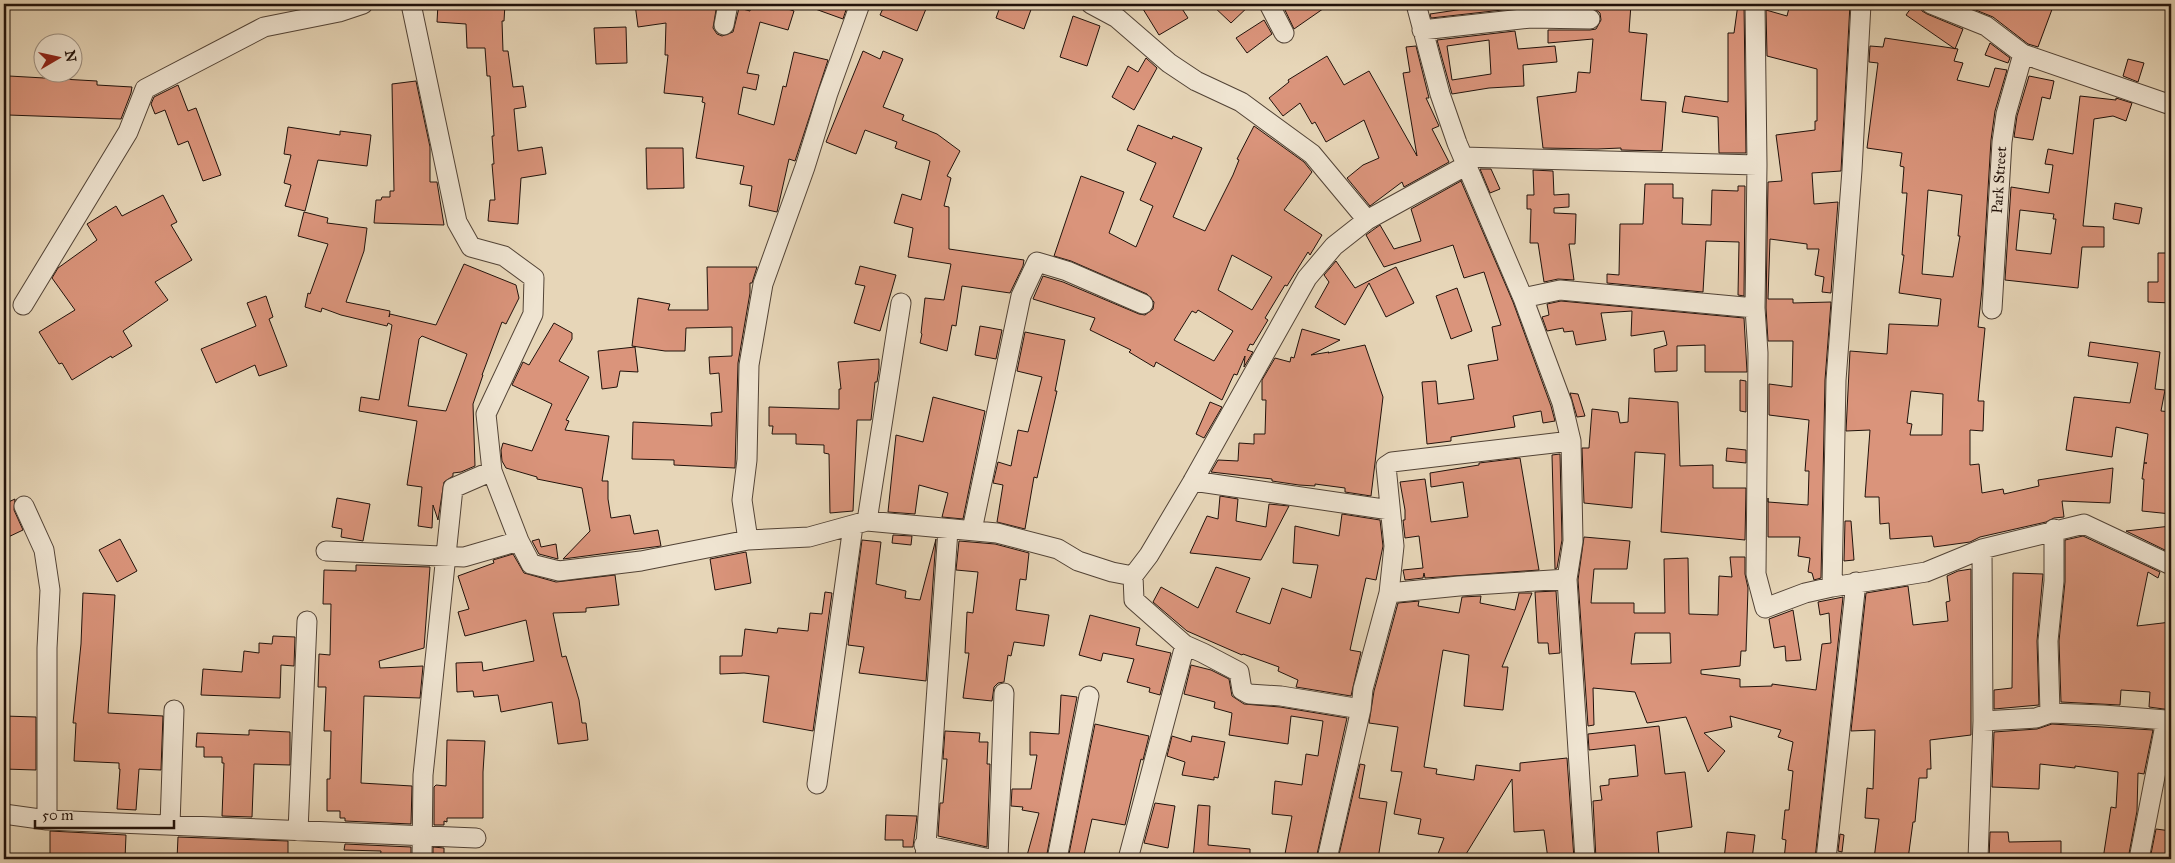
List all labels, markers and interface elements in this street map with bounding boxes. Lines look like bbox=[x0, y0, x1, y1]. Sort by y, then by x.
north arrow bbox=[32, 32, 82, 82]
text: N bbox=[61, 49, 80, 63]
street label: Park Street bbox=[1988, 145, 2010, 214]
scale bar bbox=[35, 798, 174, 830]
text: 50 m bbox=[42, 806, 74, 824]

